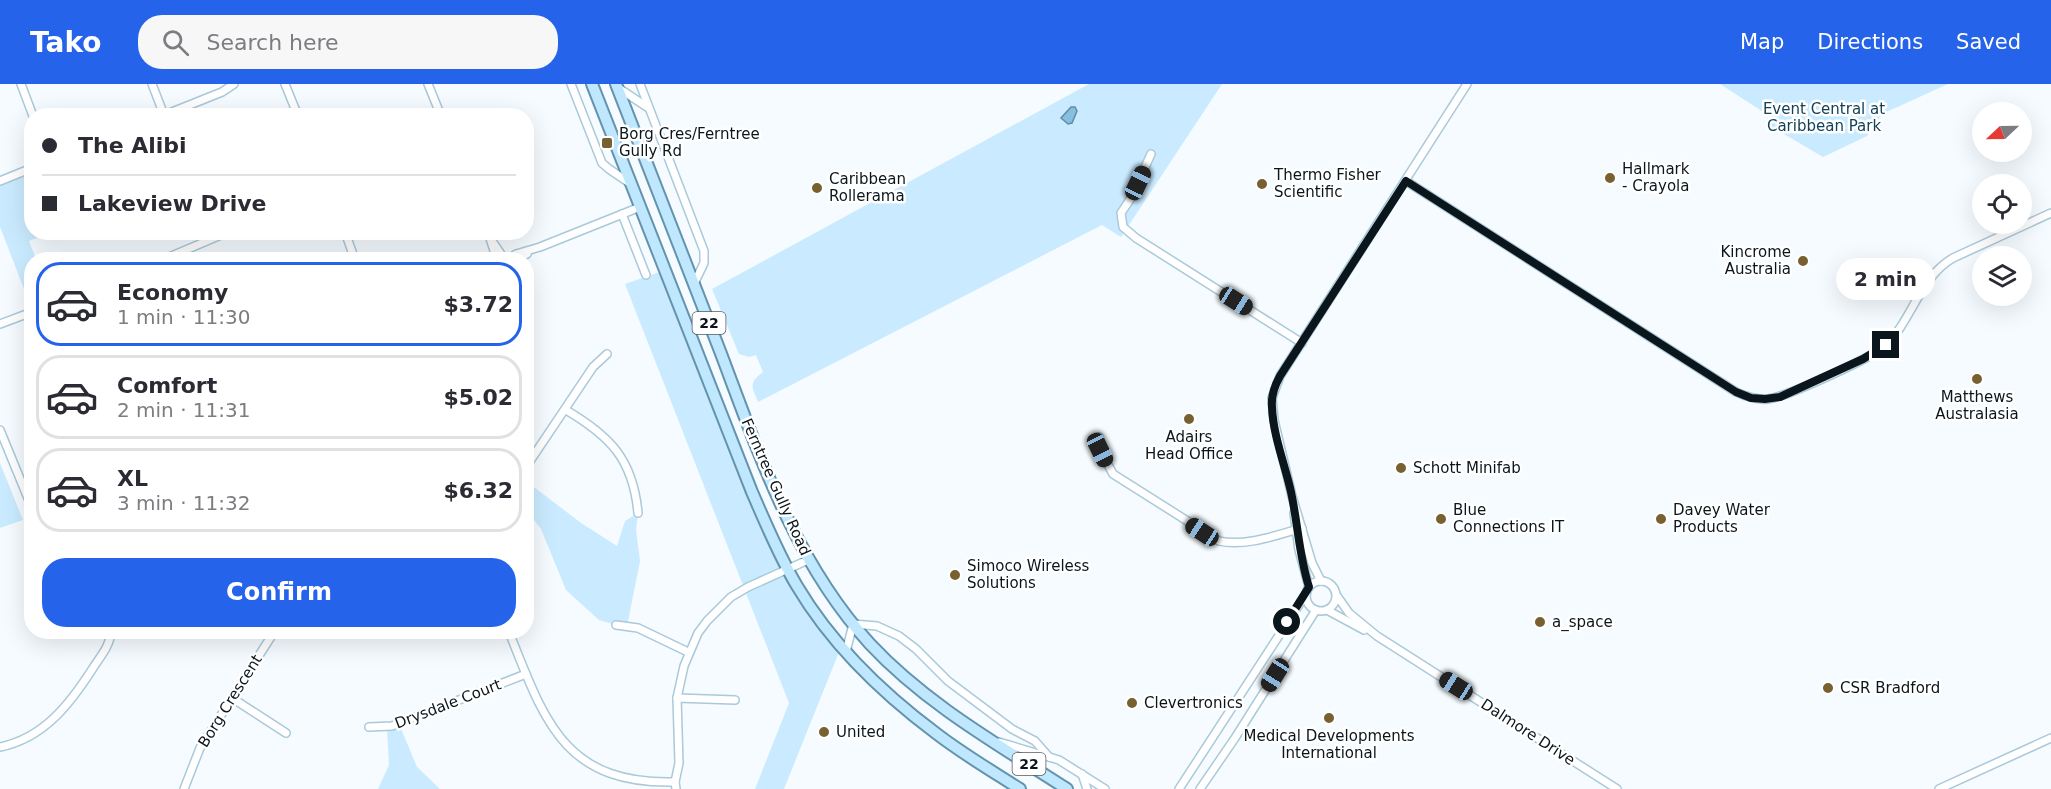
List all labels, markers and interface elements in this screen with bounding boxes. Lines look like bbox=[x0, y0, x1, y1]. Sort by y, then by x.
search box bbox=[138, 15, 558, 69]
text: Tako bbox=[30, 26, 102, 59]
icon: search bbox=[159, 26, 192, 59]
text: Search here bbox=[207, 30, 339, 55]
text: Map bbox=[1740, 30, 1784, 54]
text: Directions bbox=[1817, 30, 1923, 54]
text: Saved bbox=[1956, 30, 2021, 54]
park label: Event Central at Caribbean Park bbox=[1763, 100, 1885, 135]
north arrow bbox=[1972, 102, 2032, 162]
map controls bbox=[1972, 102, 2032, 306]
place label: Borg Cres/Ferntree Gully Rd bbox=[619, 125, 760, 160]
text: The Alibi bbox=[78, 133, 187, 158]
marker: Borg Cres/Ferntree Gully Rd bbox=[600, 136, 614, 150]
place label: Hallmark - Crayola bbox=[1622, 160, 1690, 195]
car bbox=[1122, 163, 1154, 203]
place label: Thermo Fisher Scientific bbox=[1273, 166, 1382, 201]
place label: Caribbean Rollerama bbox=[829, 170, 906, 205]
marker: Hallmark - Crayola bbox=[1603, 171, 1617, 185]
button: locate bbox=[1972, 174, 2032, 234]
marker: Thermo Fisher Scientific bbox=[1255, 177, 1269, 191]
marker: Caribbean Rollerama bbox=[810, 181, 824, 195]
text: Lakeview Drive bbox=[78, 191, 267, 216]
place label: Kincrome Australia bbox=[1720, 243, 1791, 278]
button: layers bbox=[1972, 246, 2032, 306]
marker: Kincrome Australia bbox=[1796, 254, 1810, 268]
callout: 2 min bbox=[1836, 258, 1936, 300]
text: 2 min bbox=[1854, 267, 1917, 291]
icon: car bbox=[45, 277, 99, 331]
text: Economy bbox=[117, 280, 228, 305]
car bbox=[1216, 284, 1256, 318]
text: $3.72 bbox=[443, 292, 513, 317]
text: 1 min · 11:30 bbox=[117, 305, 251, 329]
road number: 22 bbox=[692, 312, 726, 334]
route end bbox=[1872, 331, 1899, 358]
icon: car bbox=[45, 370, 99, 424]
marker: Matthews Australasia bbox=[1970, 372, 1984, 386]
text: Comfort bbox=[117, 373, 217, 398]
text: $5.02 bbox=[443, 385, 513, 410]
place label: Matthews Australasia bbox=[1935, 388, 2019, 423]
text: 2 min · 11:31 bbox=[117, 398, 251, 422]
marker: Adairs Head Office bbox=[1182, 412, 1196, 426]
street label: Ferntree Gully Road bbox=[738, 416, 814, 558]
place label: Adairs Head Office bbox=[1145, 428, 1233, 463]
car bbox=[1084, 430, 1116, 470]
place label: Schott Minifab bbox=[1413, 459, 1521, 477]
marker: Schott Minifab bbox=[1394, 461, 1408, 475]
icon: car bbox=[45, 463, 99, 517]
text: XL bbox=[117, 466, 148, 491]
text: $6.32 bbox=[443, 478, 513, 503]
text: 3 min · 11:32 bbox=[117, 491, 251, 515]
place label: Blue Connections IT bbox=[1453, 501, 1565, 536]
place label: Davey Water Products bbox=[1673, 501, 1771, 536]
marker: Blue Connections IT bbox=[1434, 512, 1448, 526]
marker: Davey Water Products bbox=[1654, 512, 1668, 526]
car bbox=[1182, 515, 1222, 549]
place label: Simoco Wireless Solutions bbox=[967, 557, 1090, 592]
button: Confirm bbox=[42, 558, 516, 627]
marker: Simoco Wireless Solutions bbox=[948, 568, 962, 582]
route start bbox=[1273, 608, 1300, 635]
place label: a_space bbox=[1552, 613, 1613, 632]
marker: a_space bbox=[1533, 615, 1547, 629]
street label: Borg Crescent bbox=[194, 651, 266, 751]
car bbox=[1258, 655, 1292, 695]
car bbox=[1436, 669, 1476, 703]
street label: Drysdale Court bbox=[392, 675, 504, 733]
place label: CSR Bradford bbox=[1840, 679, 1940, 697]
marker: CSR Bradford bbox=[1821, 681, 1835, 695]
place label: Clevertronics bbox=[1144, 694, 1243, 712]
street label: Dalmore Drive bbox=[1478, 695, 1578, 769]
marker: Clevertronics bbox=[1125, 696, 1139, 710]
marker: Medical Developments International bbox=[1322, 711, 1336, 725]
place label: United bbox=[836, 723, 885, 741]
marker: United bbox=[817, 725, 831, 739]
place label: Medical Developments International bbox=[1243, 727, 1415, 762]
road number: 22 bbox=[1012, 753, 1046, 775]

